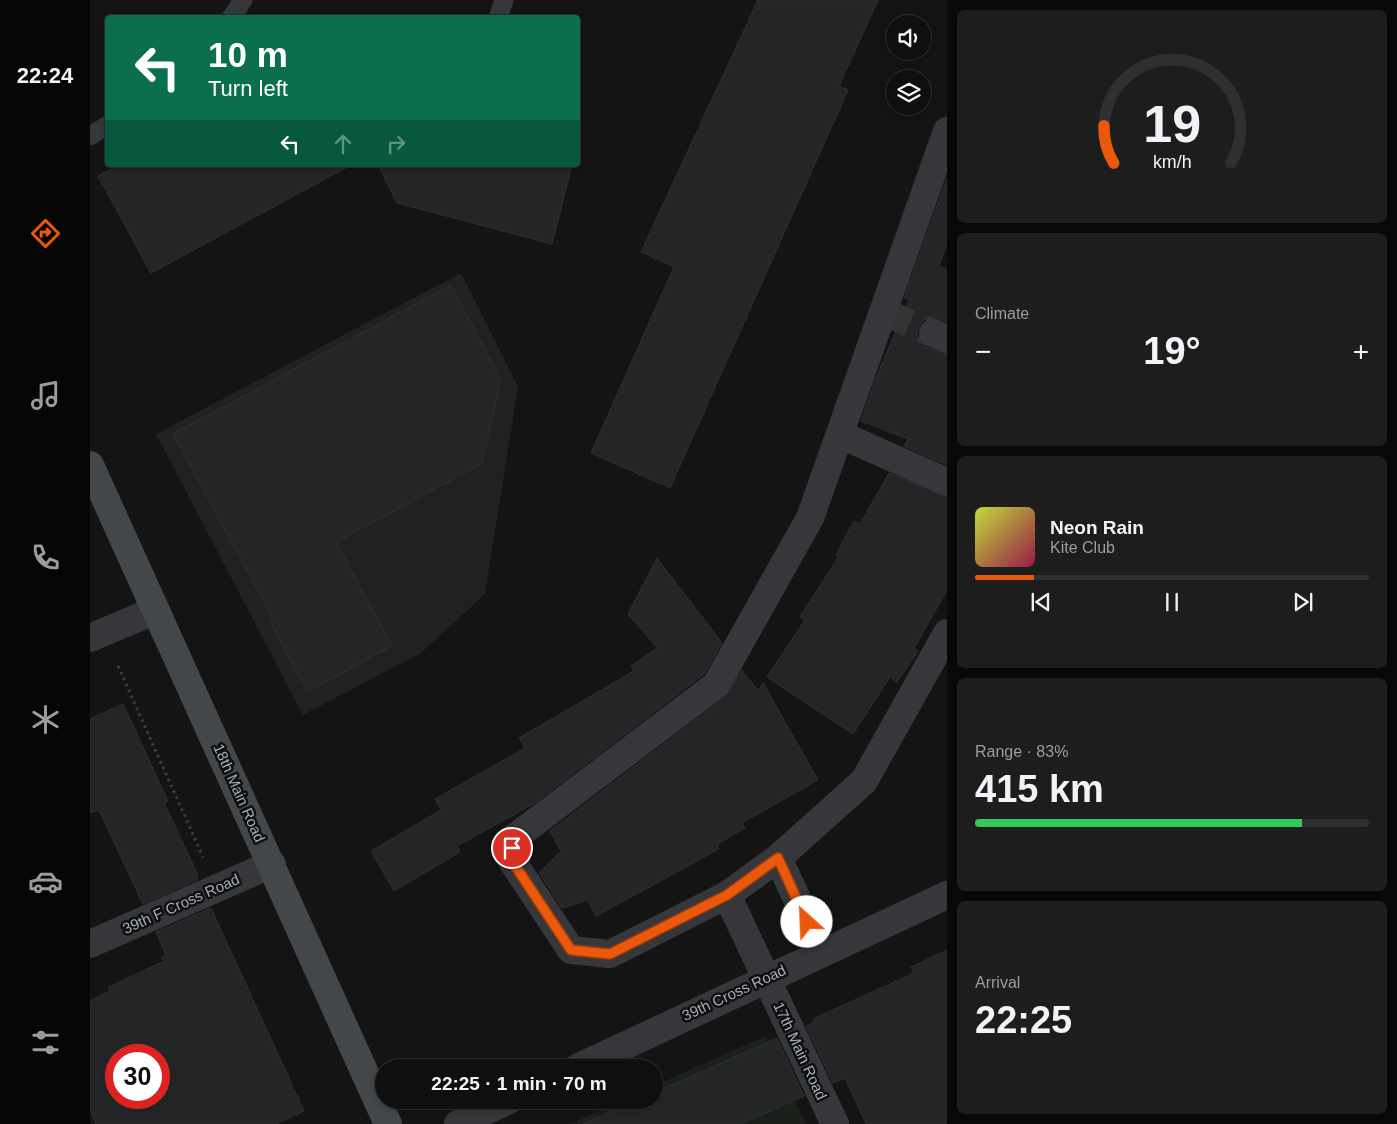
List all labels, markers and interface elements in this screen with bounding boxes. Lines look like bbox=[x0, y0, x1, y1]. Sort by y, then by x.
map controls bbox=[886, 15, 931, 115]
button: sound bbox=[886, 15, 931, 60]
icon: left bbox=[125, 35, 190, 100]
text: 10 m bbox=[208, 35, 288, 74]
text: 22:24 bbox=[17, 63, 73, 88]
button: layers bbox=[886, 70, 931, 115]
text: Turn left bbox=[208, 76, 288, 101]
text: 19 bbox=[1143, 95, 1201, 153]
icon: left bbox=[276, 130, 304, 158]
icon: ahead bbox=[329, 130, 357, 158]
icon: right bbox=[382, 130, 410, 158]
text: km/h bbox=[1153, 152, 1191, 172]
icon: directions bbox=[28, 216, 63, 251]
text: Climate bbox=[975, 305, 1029, 322]
text: 19° bbox=[1143, 330, 1201, 372]
text: − bbox=[975, 336, 991, 367]
text: + bbox=[1353, 336, 1369, 367]
icon: music bbox=[28, 378, 63, 413]
text: Neon Rain bbox=[1050, 517, 1144, 538]
text: Kite Club bbox=[1050, 539, 1115, 556]
icon: phone bbox=[28, 540, 63, 575]
icon: previous bbox=[1027, 588, 1055, 616]
icon: pause bbox=[1158, 588, 1186, 616]
icon: next bbox=[1289, 588, 1317, 616]
icon: climate bbox=[28, 702, 63, 737]
street label: 18th Main Road bbox=[210, 741, 269, 845]
text: Range · 83% bbox=[975, 743, 1068, 760]
text: 415 km bbox=[975, 768, 1104, 810]
pin bbox=[491, 827, 533, 869]
icon: arrive bbox=[498, 834, 526, 862]
icon: car bbox=[28, 864, 63, 899]
street label: 39th F Cross Road bbox=[120, 870, 242, 937]
position arrow bbox=[780, 895, 832, 947]
street label: 39th Cross Road bbox=[679, 961, 788, 1024]
text: Arrival bbox=[975, 974, 1020, 991]
street label: 17th Main Road bbox=[770, 999, 831, 1102]
text: 22:25 bbox=[975, 999, 1072, 1041]
icon: filters bbox=[28, 1025, 63, 1060]
speed limit sign: 30 bbox=[105, 1044, 170, 1109]
text: 22:25 · 1 min · 70 m bbox=[431, 1073, 607, 1094]

